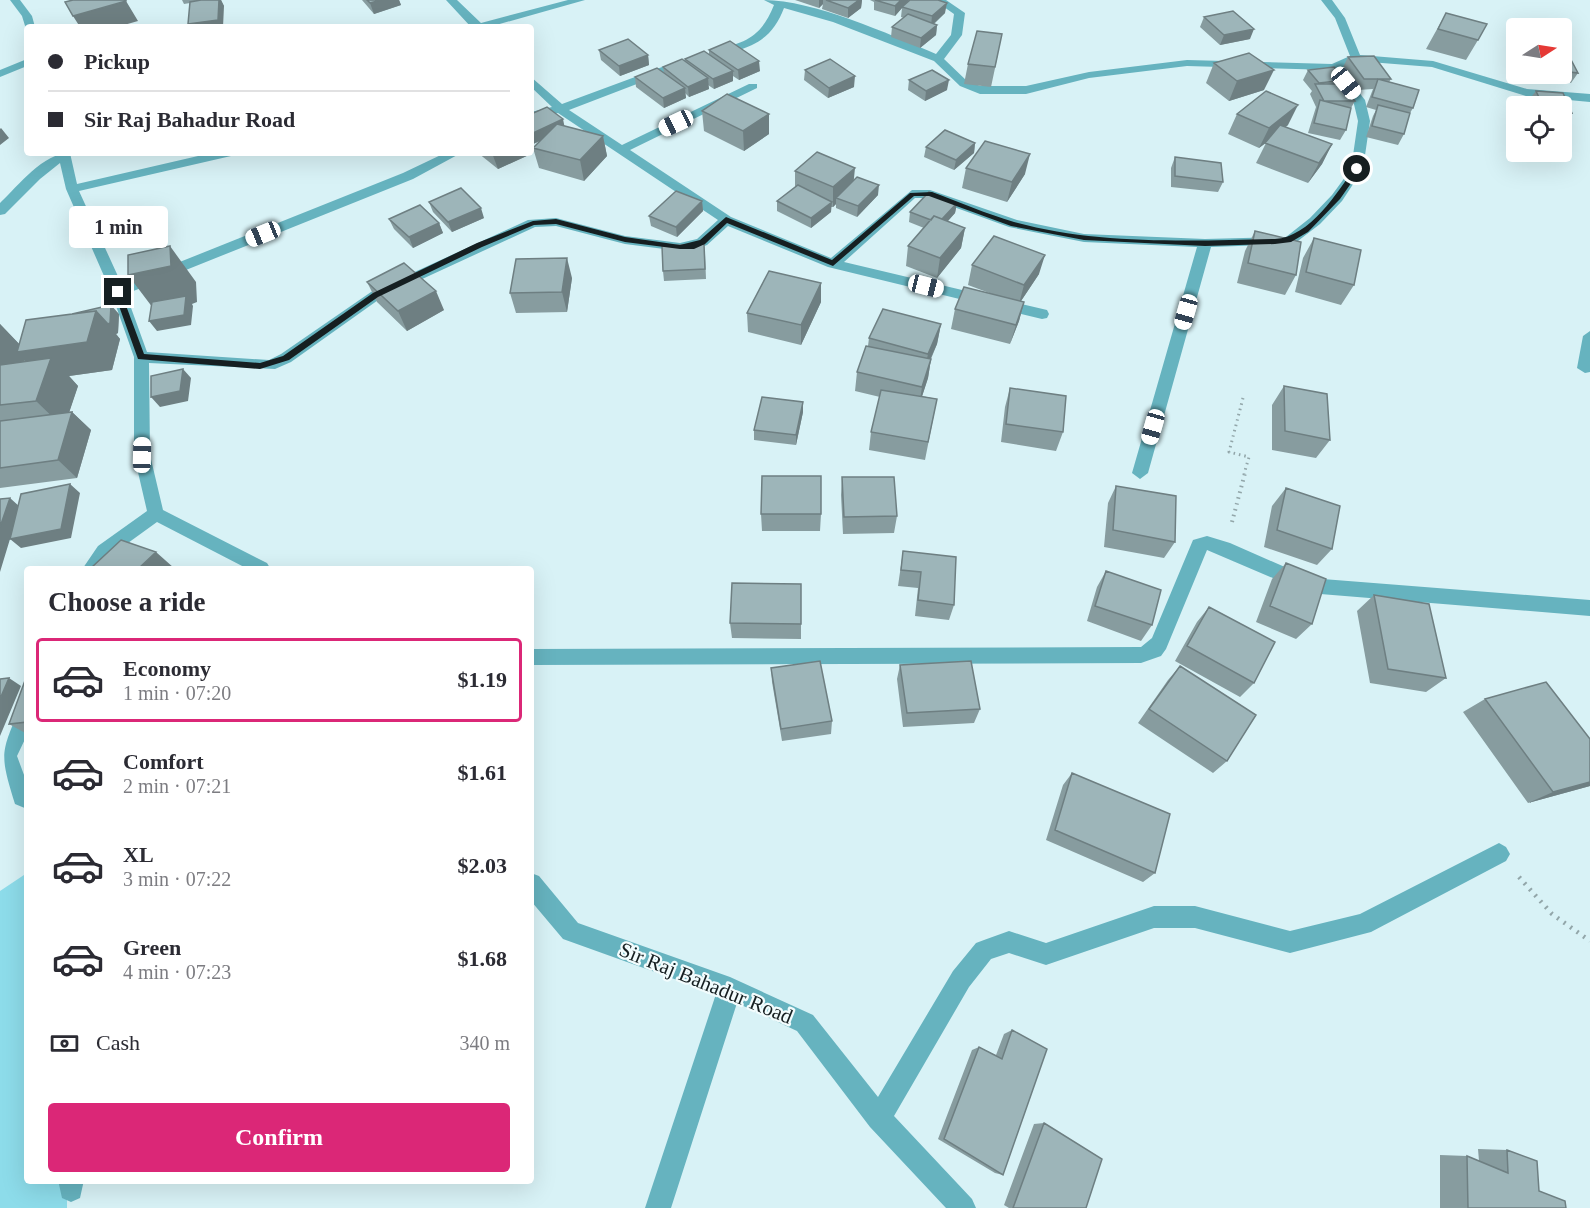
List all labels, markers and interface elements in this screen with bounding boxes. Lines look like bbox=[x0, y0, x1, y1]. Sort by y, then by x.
north arrow bbox=[1506, 18, 1572, 84]
map controls bbox=[1506, 18, 1572, 162]
text: Pickup bbox=[84, 49, 150, 74]
car bbox=[1328, 63, 1364, 103]
button: locate bbox=[1506, 96, 1572, 162]
text: Sir Raj Bahadur Road bbox=[84, 107, 295, 132]
car bbox=[656, 107, 696, 139]
route start bbox=[1343, 155, 1370, 182]
callout: 1 min bbox=[68, 205, 168, 247]
text: 1 min bbox=[94, 216, 143, 238]
car bbox=[243, 219, 283, 249]
car bbox=[906, 273, 946, 299]
route end bbox=[104, 278, 131, 305]
car bbox=[1172, 292, 1200, 332]
car bbox=[1139, 407, 1167, 447]
car bbox=[133, 437, 151, 473]
text: Choose a ride bbox=[48, 587, 206, 617]
icon: car bbox=[51, 653, 105, 707]
text: Economy bbox=[123, 656, 211, 681]
text: $1.19 bbox=[458, 667, 507, 692]
text: 1 min · 07:20 bbox=[123, 682, 231, 704]
icon: car bbox=[51, 746, 105, 800]
text: Comfort bbox=[123, 749, 204, 774]
text: $1.61 bbox=[458, 760, 507, 785]
text: 2 min · 07:21 bbox=[123, 775, 231, 797]
icon: car bbox=[51, 839, 105, 893]
text: XL bbox=[123, 842, 154, 867]
text: $2.03 bbox=[458, 853, 507, 878]
text: 3 min · 07:22 bbox=[123, 868, 231, 890]
icon: car bbox=[51, 932, 105, 986]
text: Green bbox=[123, 935, 181, 960]
street label: Sir Raj Bahadur Road bbox=[616, 937, 797, 1029]
text: $1.68 bbox=[458, 946, 507, 971]
text: 4 min · 07:23 bbox=[123, 961, 231, 983]
icon: cash bbox=[48, 1027, 81, 1060]
text: Cash bbox=[96, 1030, 140, 1055]
text: 340 m bbox=[459, 1032, 510, 1054]
button: Confirm bbox=[48, 1103, 510, 1172]

